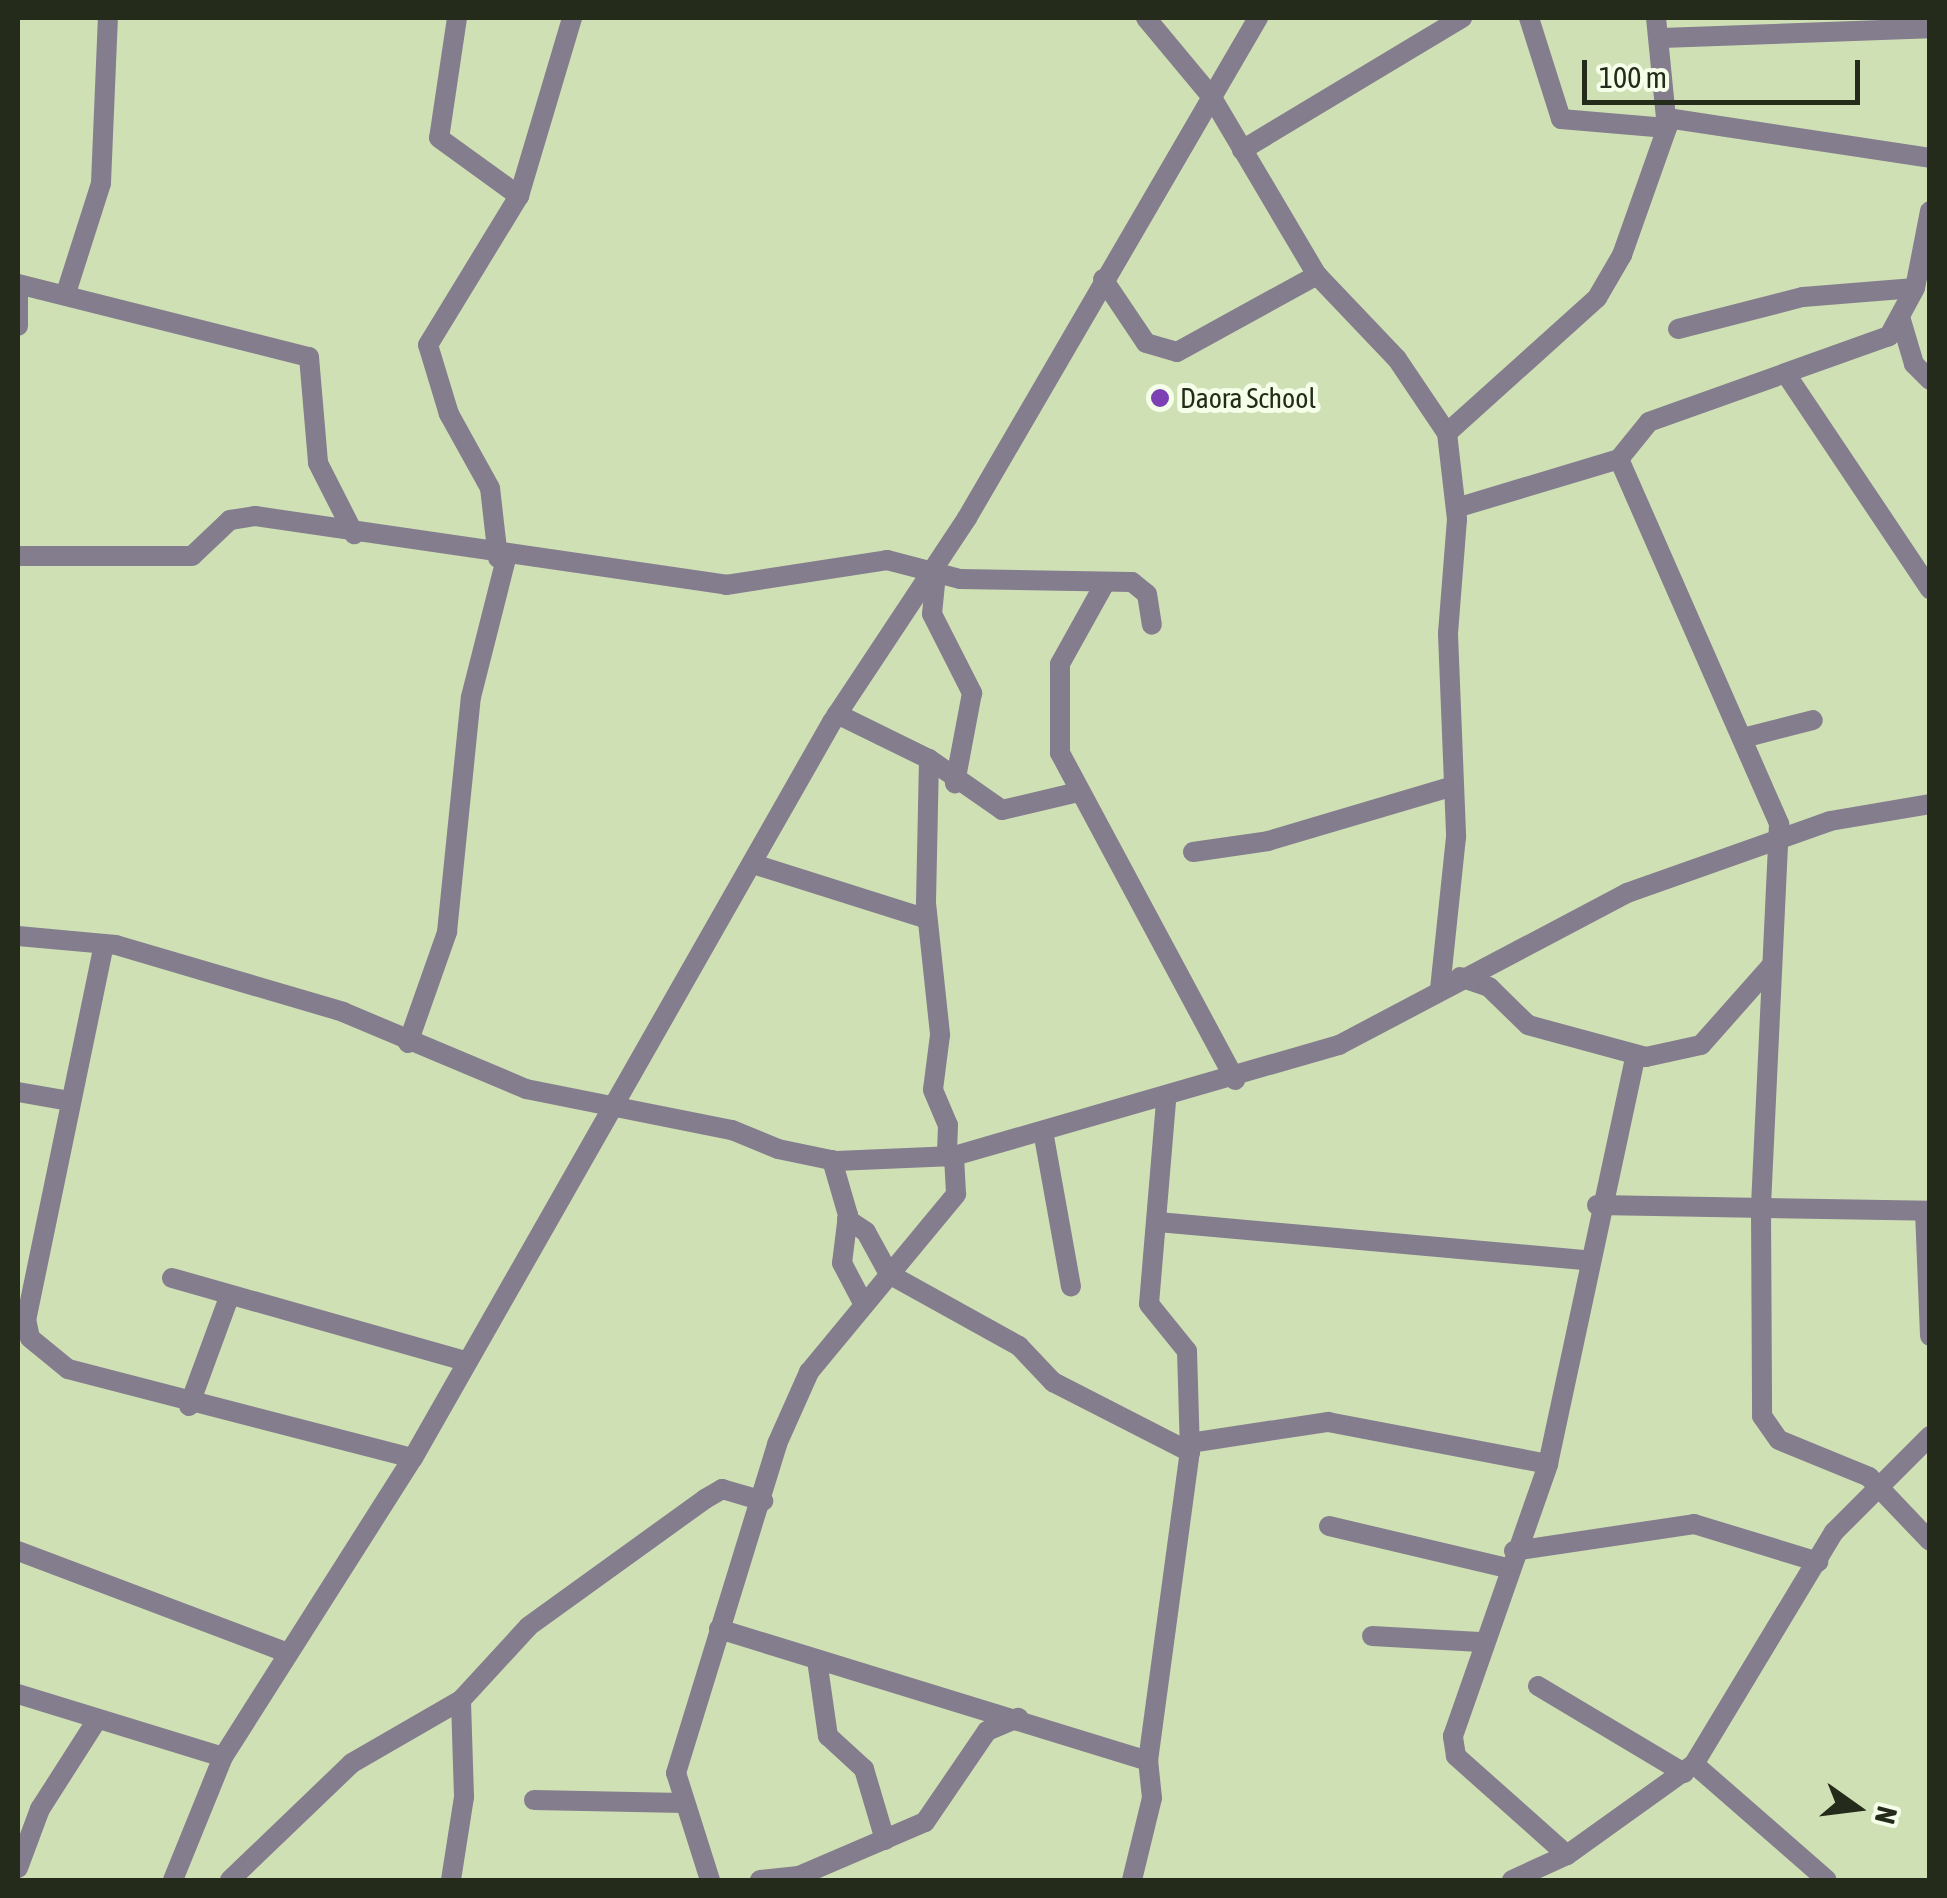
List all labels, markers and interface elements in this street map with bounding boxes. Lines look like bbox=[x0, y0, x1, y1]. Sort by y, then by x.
scale bar bbox=[1587, 40, 1864, 102]
text: 100 m bbox=[1599, 60, 1667, 94]
place label: Daora School bbox=[1180, 381, 1316, 415]
marker: Daora School bbox=[1149, 387, 1171, 409]
north arrow bbox=[1807, 1758, 1907, 1858]
text: N bbox=[1869, 1803, 1904, 1827]

